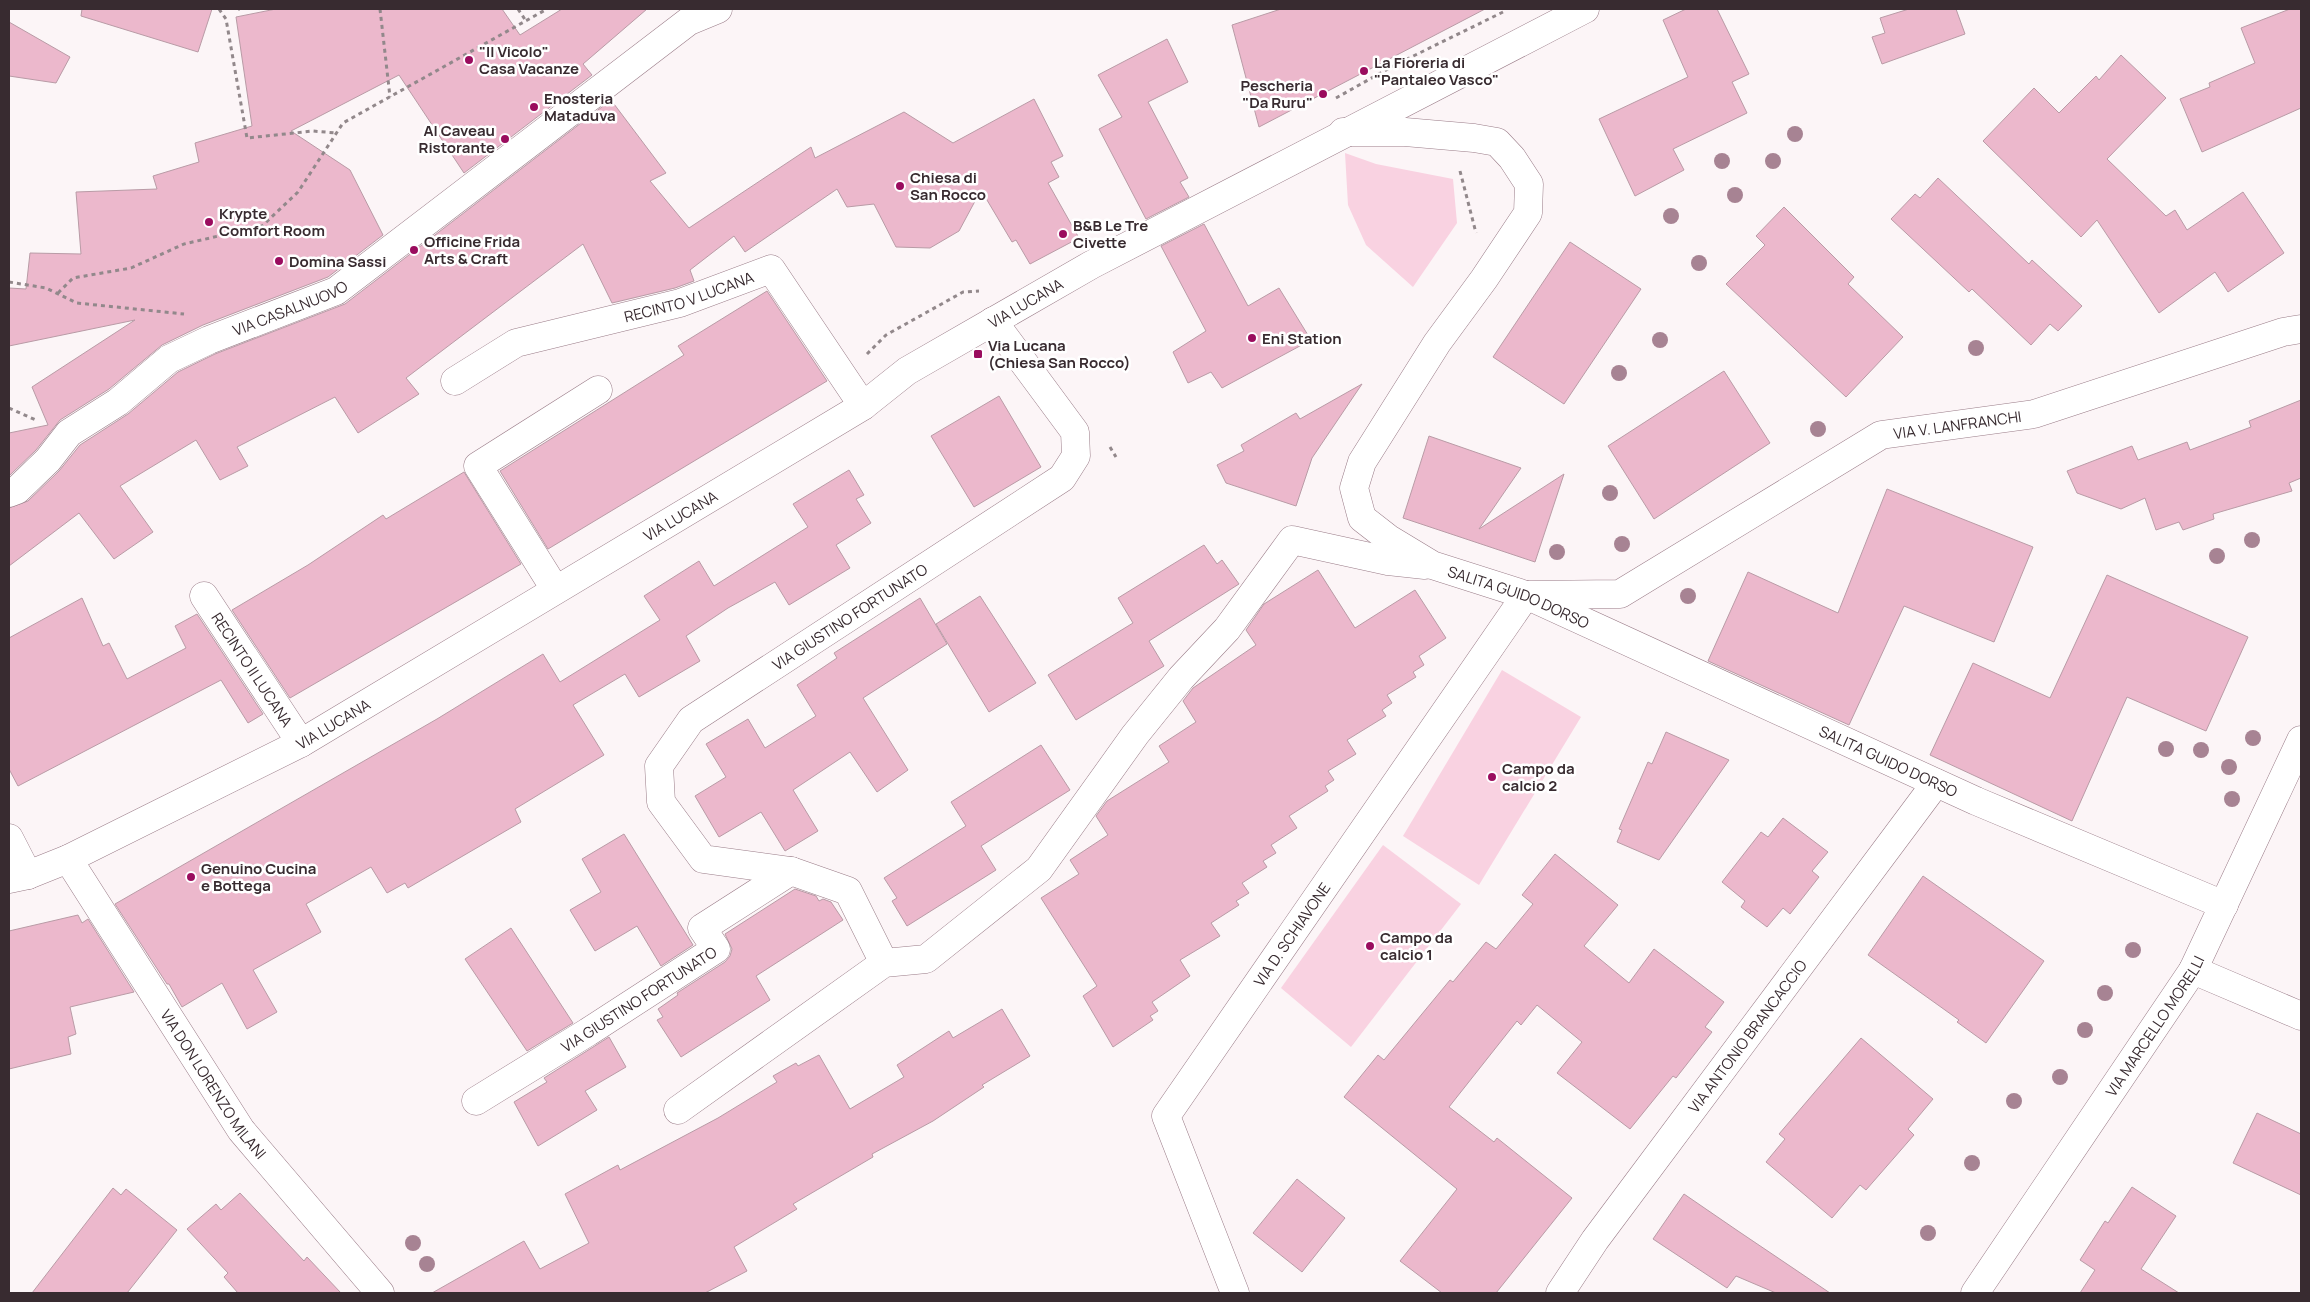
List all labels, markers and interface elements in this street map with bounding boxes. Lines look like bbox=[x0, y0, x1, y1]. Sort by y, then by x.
place label: "Il Vicolo" Casa Vacanze bbox=[479, 41, 579, 79]
place label: La Fioreria di "Pantaleo Vasco" bbox=[1374, 52, 1499, 90]
marker: "Il Vicolo" Casa Vacanze bbox=[463, 54, 475, 66]
marker: La Fioreria di "Pantaleo Vasco" bbox=[1358, 65, 1370, 77]
place label: Pescheria "Da Ruru" bbox=[1241, 75, 1313, 113]
place label: Enosteria Mataduva bbox=[544, 88, 616, 126]
marker: Pescheria "Da Ruru" bbox=[1317, 88, 1329, 100]
marker: Enosteria Mataduva bbox=[528, 101, 540, 113]
place label: Al Caveau Ristorante bbox=[418, 120, 495, 158]
marker: Al Caveau Ristorante bbox=[499, 133, 511, 145]
place label: Chiesa di San Rocco bbox=[910, 167, 986, 205]
marker: Chiesa di San Rocco bbox=[894, 180, 906, 192]
place label: Krypte Comfort Room bbox=[219, 203, 325, 241]
place label: B&B Le Tre Civette bbox=[1073, 215, 1148, 253]
marker: Krypte Comfort Room bbox=[203, 216, 215, 228]
marker: B&B Le Tre Civette bbox=[1057, 228, 1069, 240]
place label: Officine Frida Arts & Craft bbox=[424, 231, 520, 269]
marker: Officine Frida Arts & Craft bbox=[408, 244, 420, 256]
place label: Domina Sassi bbox=[289, 251, 386, 272]
marker: Domina Sassi bbox=[273, 255, 285, 267]
street label: RECINTO V LUCANA bbox=[622, 266, 757, 327]
street label: VIA LUCANA bbox=[984, 273, 1067, 333]
street label: VIA CASALNUOVO bbox=[230, 275, 352, 340]
place label: Eni Station bbox=[1262, 328, 1342, 349]
marker: Eni Station bbox=[1246, 332, 1258, 344]
place label: Via Lucana (Chiesa San Rocco) bbox=[988, 335, 1130, 373]
marker: Via Lucana (Chiesa San Rocco) bbox=[972, 348, 984, 360]
street label: VIA V. LANFRANCHI bbox=[1892, 405, 2023, 444]
street label: VIA LUCANA bbox=[639, 485, 722, 546]
street label: VIA GIUSTINO FORTUNATO bbox=[768, 558, 931, 675]
street label: SALITA GUIDO DORSO bbox=[1445, 560, 1593, 633]
street label: RECINTO II LUCANA bbox=[207, 608, 298, 731]
street label: VIA LUCANA bbox=[292, 693, 374, 754]
street label: SALITA GUIDO DORSO bbox=[1816, 720, 1961, 802]
place label: Campo da calcio 2 bbox=[1502, 758, 1575, 796]
marker: Campo da calcio 2 bbox=[1486, 771, 1498, 783]
place label: Genuino Cucina e Bottega bbox=[201, 858, 316, 896]
marker: Genuino Cucina e Bottega bbox=[185, 871, 197, 883]
street label: VIA D. SCHIAVONE bbox=[1248, 878, 1335, 990]
place label: Campo da calcio 1 bbox=[1380, 927, 1453, 965]
marker: Campo da calcio 1 bbox=[1364, 940, 1376, 952]
street label: VIA GIUSTINO FORTUNATO bbox=[557, 941, 721, 1057]
street label: VIA MARCELLO MORELLI bbox=[2100, 952, 2209, 1100]
street label: VIA ANTONIO BRANCACCIO bbox=[1683, 955, 1811, 1117]
street label: VIA DON LORENZO MILANI bbox=[156, 1005, 271, 1163]

